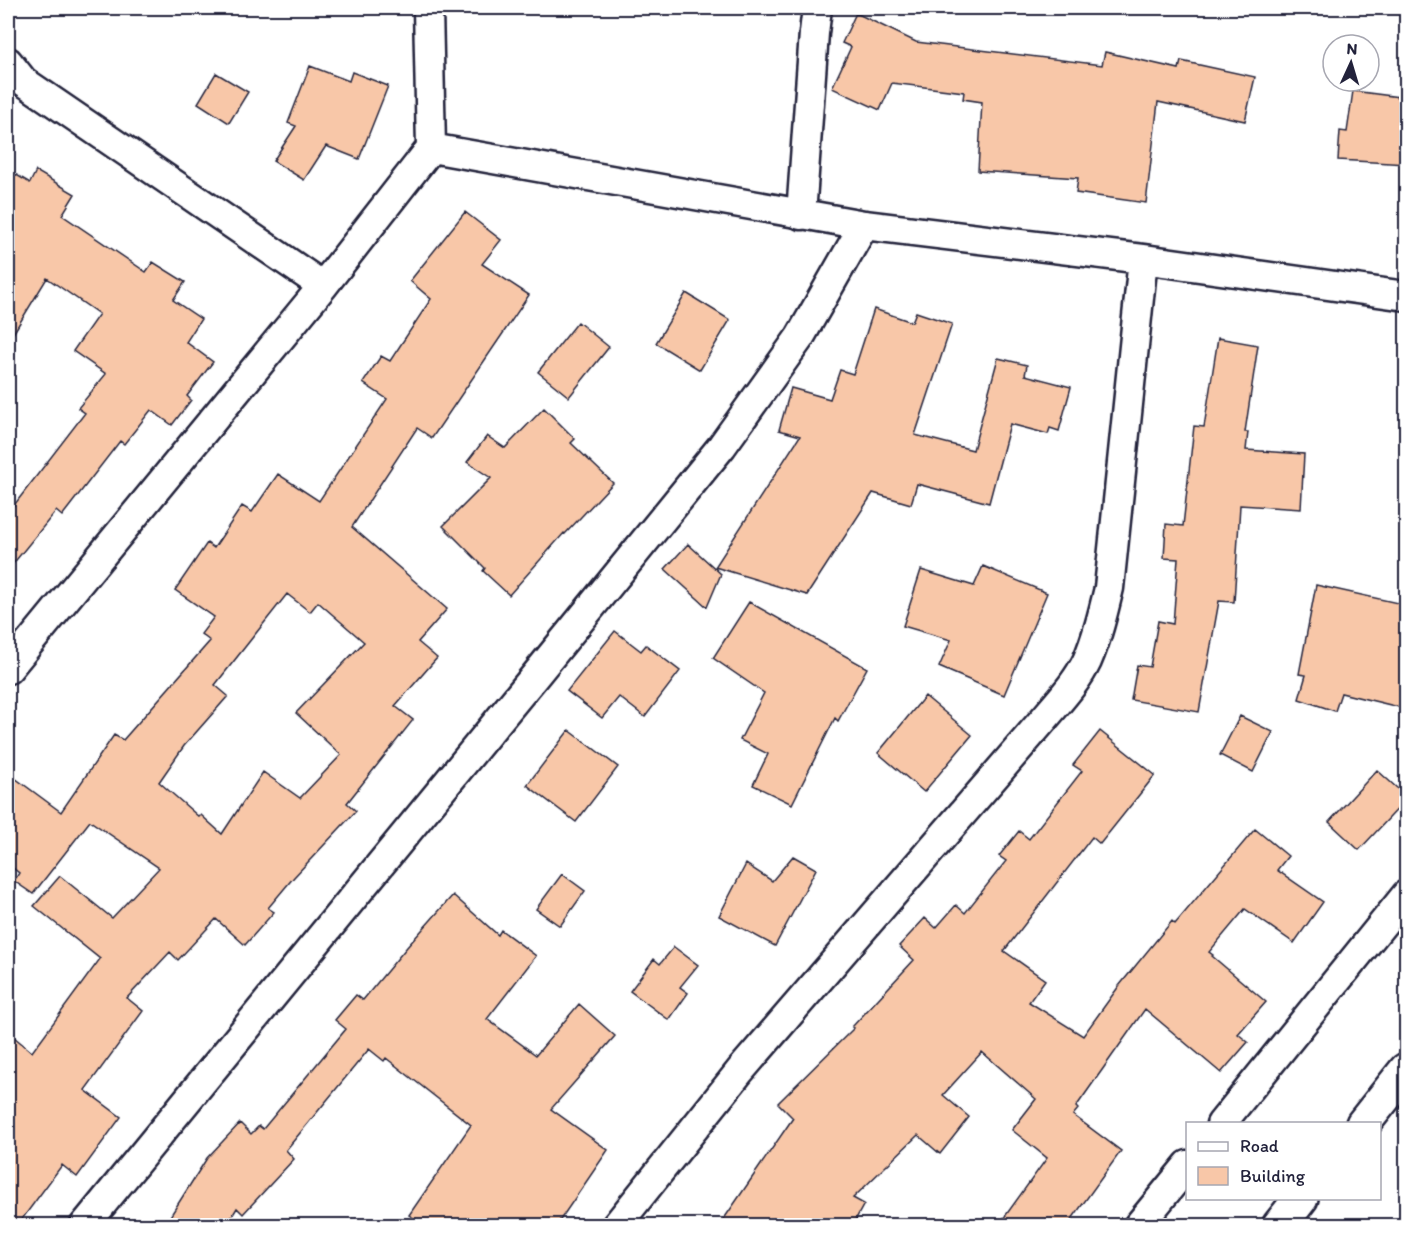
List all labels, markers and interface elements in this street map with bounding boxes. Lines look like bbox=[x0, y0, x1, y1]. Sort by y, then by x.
north arrow bbox=[1321, 33, 1381, 93]
text: N bbox=[1346, 39, 1358, 58]
legend bbox=[1186, 1122, 1381, 1200]
text: Road bbox=[1240, 1135, 1279, 1157]
text: Building bbox=[1240, 1165, 1306, 1187]

